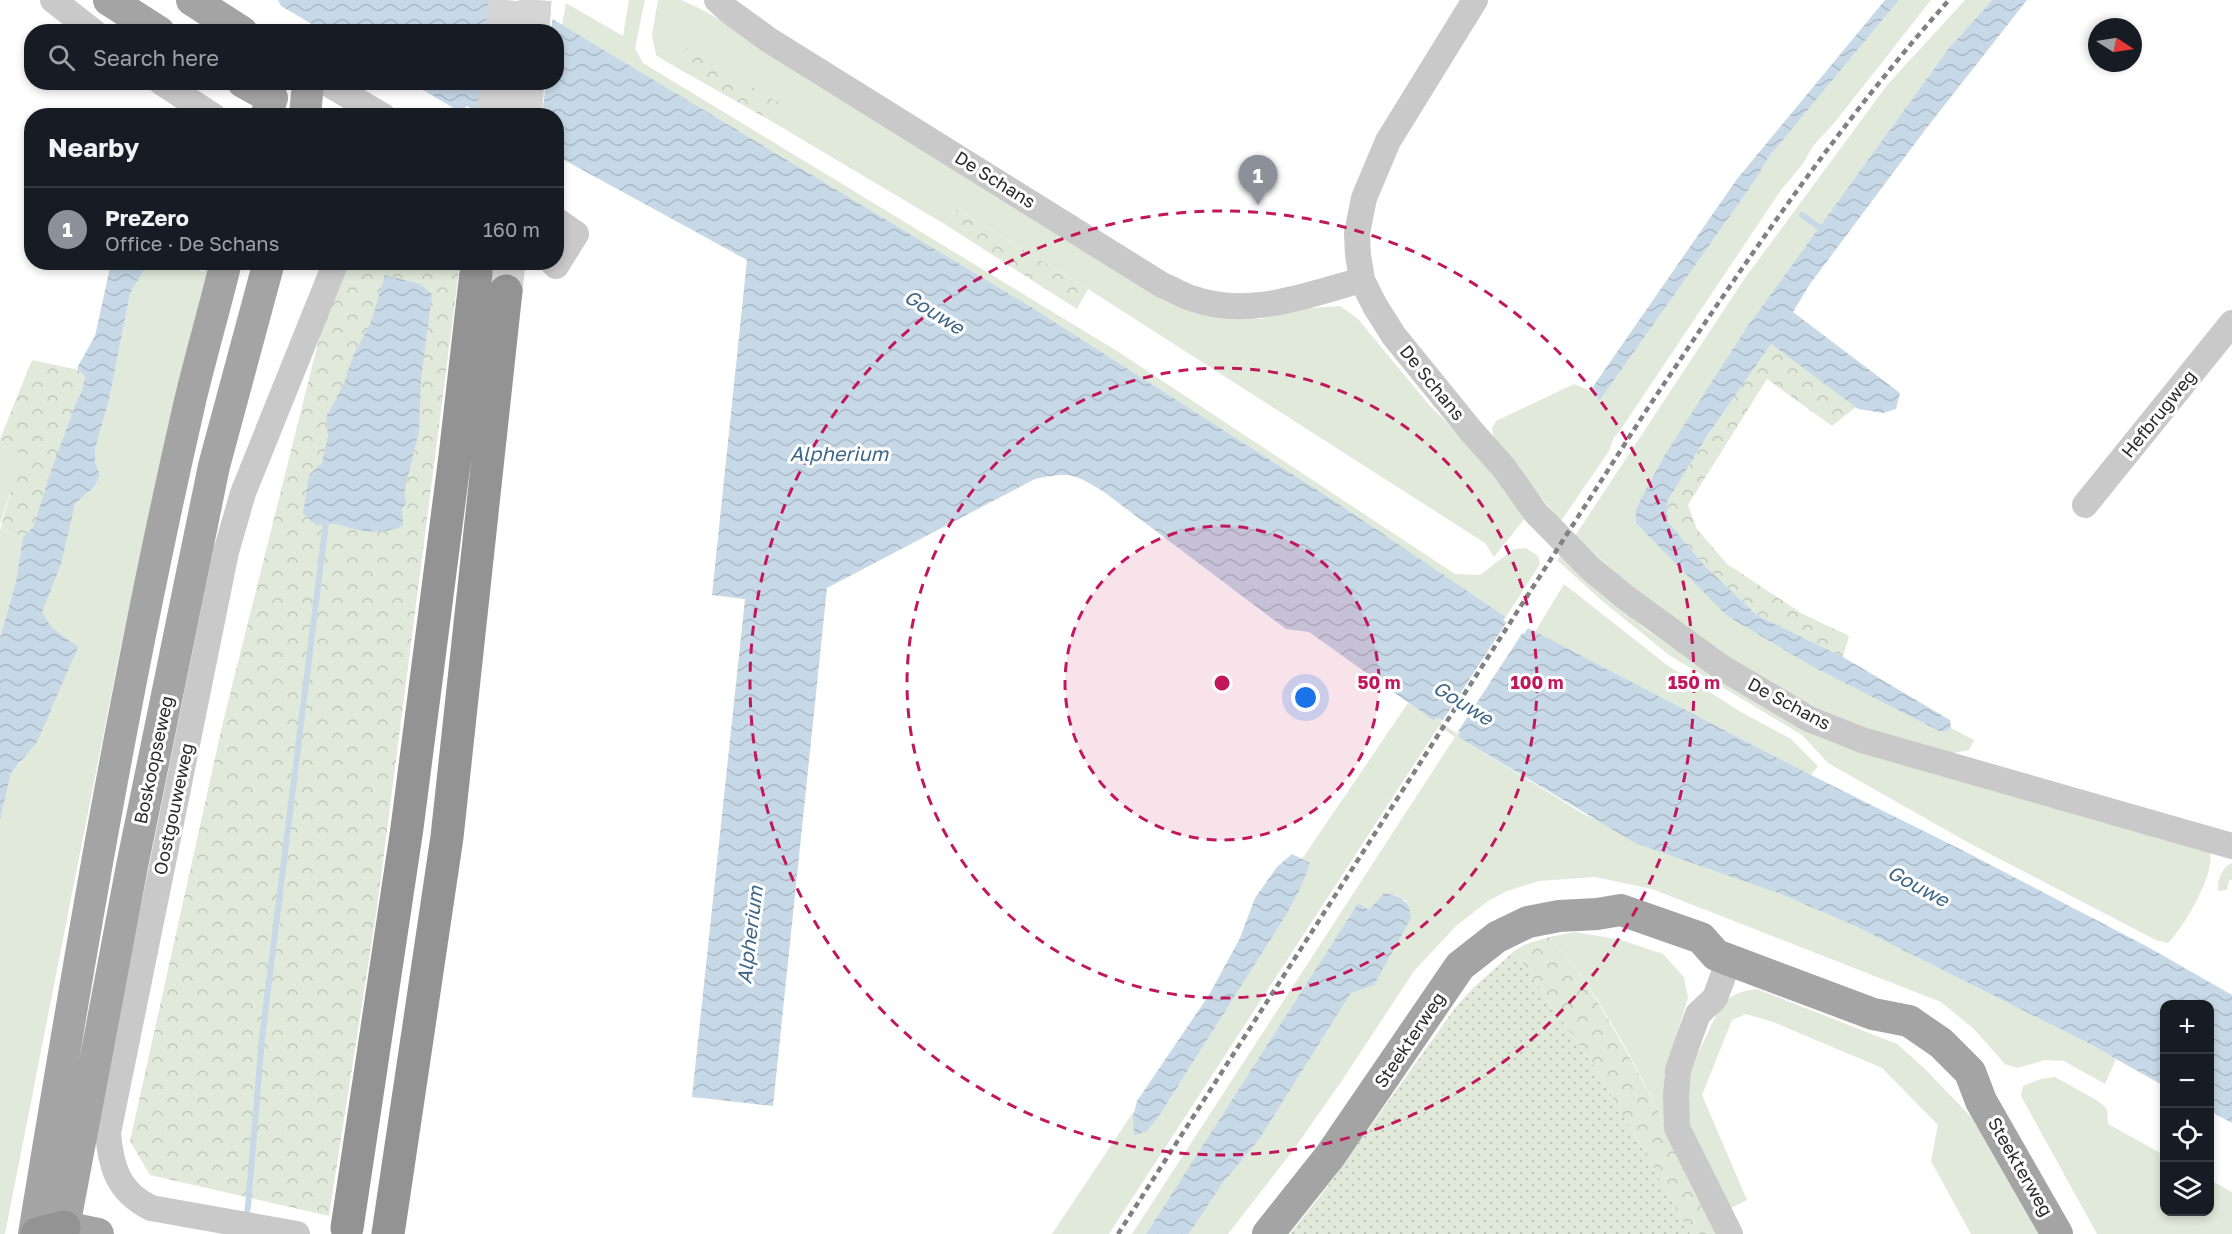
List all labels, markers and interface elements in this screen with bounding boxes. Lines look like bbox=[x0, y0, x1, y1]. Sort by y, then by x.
north arrow bbox=[2088, 18, 2142, 72]
search box bbox=[24, 24, 564, 90]
icon: search bbox=[45, 41, 78, 74]
text: Search here bbox=[93, 44, 219, 71]
text: Nearby bbox=[48, 132, 139, 163]
street label: De Schans bbox=[951, 146, 1040, 213]
pin: 1 bbox=[1238, 156, 1278, 205]
text: PreZero bbox=[105, 204, 189, 231]
text: 1 bbox=[62, 217, 73, 241]
text: 160 m bbox=[483, 217, 540, 241]
text: Office · De Schans bbox=[105, 231, 279, 255]
water label: Gouwe bbox=[900, 284, 970, 340]
street label: De Schans bbox=[1396, 340, 1470, 425]
street label: Hefbrugweg bbox=[2116, 365, 2200, 462]
water label: Alpherium bbox=[790, 441, 890, 465]
text: 50 m bbox=[1358, 671, 1400, 693]
text: 100 m bbox=[1511, 671, 1563, 693]
text: 150 m bbox=[1668, 671, 1720, 693]
street label: De Schans bbox=[1744, 672, 1835, 734]
centre of rings bbox=[1212, 673, 1232, 693]
water label: Gouwe bbox=[1429, 675, 1499, 731]
your location bbox=[1291, 683, 1320, 712]
street label: Boskoopseweg bbox=[129, 694, 177, 826]
street label: Oostgouweweg bbox=[148, 741, 198, 877]
water label: Gouwe bbox=[1884, 859, 1954, 912]
water label: Alpherium bbox=[731, 883, 767, 985]
street label: Steekterweg bbox=[1369, 987, 1449, 1091]
map controls bbox=[2160, 1000, 2214, 1216]
button: + bbox=[2160, 1000, 2214, 1054]
button: − bbox=[2160, 1054, 2214, 1108]
button: locate bbox=[2160, 1108, 2214, 1162]
street label: Steekterweg bbox=[1984, 1113, 2058, 1220]
button: layers bbox=[2160, 1162, 2214, 1216]

